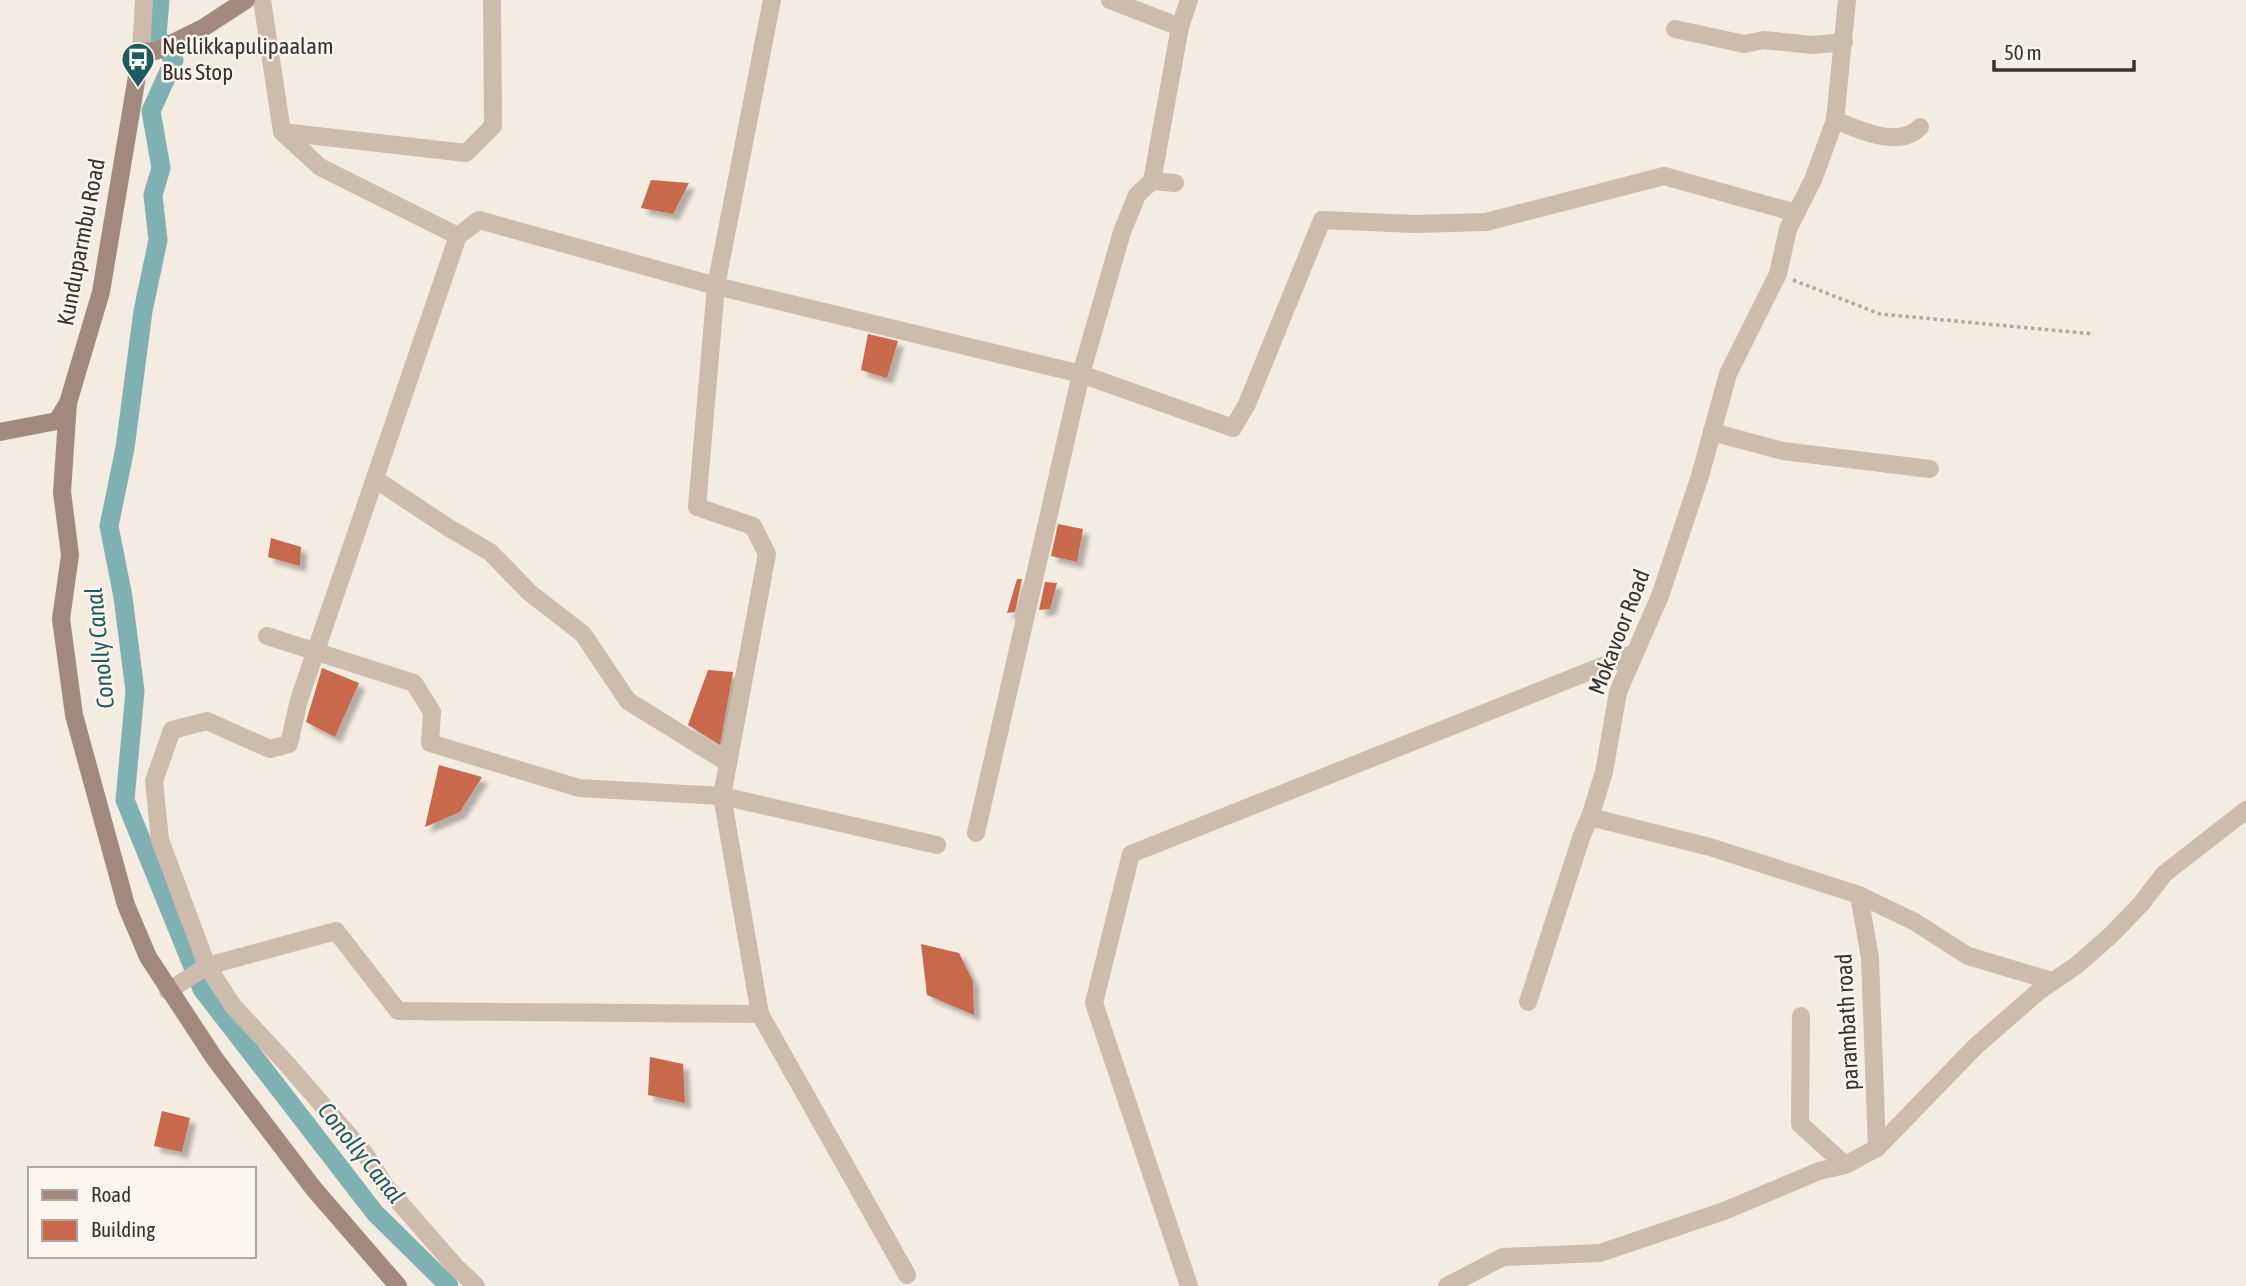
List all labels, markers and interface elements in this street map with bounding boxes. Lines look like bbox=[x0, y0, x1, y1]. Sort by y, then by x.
scale bar bbox=[1994, 28, 2134, 72]
place label: Nellikkapulipaalam Bus Stop bbox=[162, 33, 333, 85]
bus stop icon: Nellikkapulipaalam Bus Stop bbox=[119, 40, 157, 89]
text: 50 m bbox=[2004, 40, 2042, 64]
street label: Kunduparmbu Road bbox=[52, 156, 110, 328]
street label: Mokavoor Road bbox=[1583, 566, 1655, 698]
water label: Conolly Canal bbox=[80, 586, 119, 710]
street label: parambath road bbox=[1830, 953, 1864, 1091]
water label: Conolly Canal bbox=[313, 1097, 410, 1209]
legend bbox=[28, 1167, 256, 1258]
text: Road bbox=[91, 1182, 131, 1206]
text: Building bbox=[91, 1217, 155, 1241]

